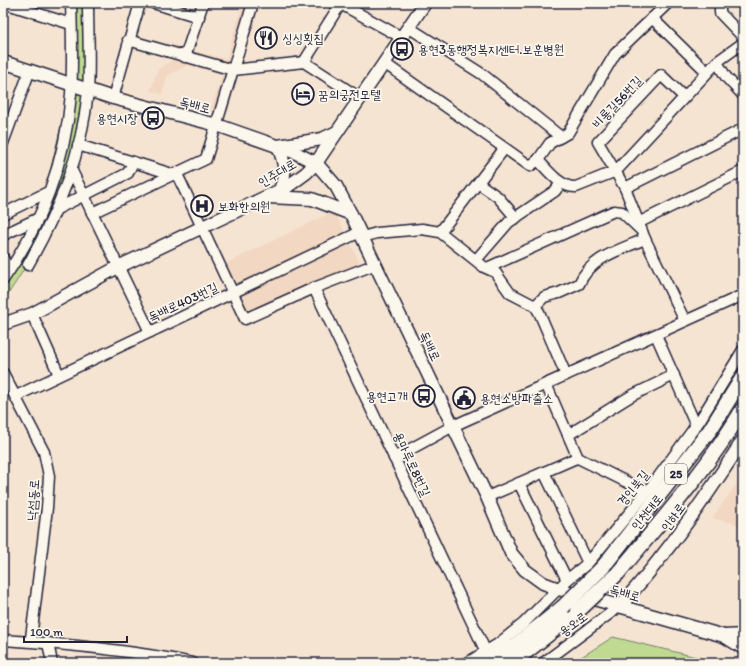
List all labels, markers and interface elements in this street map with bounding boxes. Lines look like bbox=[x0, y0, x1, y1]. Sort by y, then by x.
restaurant icon: 싱싱횟집 bbox=[253, 25, 279, 51]
place label: 싱싱횟집 bbox=[282, 31, 324, 46]
bus stop icon: 용현3동행정복지센터.보훈병원 bbox=[389, 36, 415, 62]
place label: 용현3동행정복지센터.보훈병원 bbox=[418, 42, 564, 57]
street label: 비룡길56번길 bbox=[589, 73, 645, 131]
hotel icon: 꿈의궁전모텔 bbox=[290, 81, 316, 107]
place label: 꿈의궁전모텔 bbox=[318, 87, 381, 102]
street label: 독배로 bbox=[178, 94, 212, 116]
bus stop icon: 용현시장 bbox=[140, 105, 166, 131]
place label: 용현시장 bbox=[96, 111, 138, 126]
street label: 인주대로 bbox=[255, 156, 299, 190]
hospital icon: 보화한의원 bbox=[189, 193, 215, 219]
place label: 보화한의원 bbox=[218, 199, 270, 214]
street label: 독배로403번길 bbox=[146, 279, 220, 325]
street label: 독배로 bbox=[417, 329, 443, 363]
bus stop icon: 용현고개 bbox=[411, 383, 437, 409]
public building icon: 용현소방파출소 bbox=[451, 385, 477, 411]
place label: 용현고개 bbox=[366, 389, 408, 404]
place label: 용현소방파출소 bbox=[480, 391, 553, 406]
street label: 용마루로8번길 bbox=[390, 429, 434, 499]
road number: 25 bbox=[665, 464, 687, 484]
street label: 경인북길 bbox=[614, 467, 652, 509]
street label: 낙섬동로 bbox=[24, 479, 42, 521]
street label: 인천대로 bbox=[628, 491, 666, 533]
street label: 인하로 bbox=[658, 500, 688, 534]
street label: 독배로 bbox=[608, 581, 642, 605]
street label: 용오로 bbox=[556, 609, 590, 639]
scale bar bbox=[24, 618, 127, 644]
text: 100 m bbox=[30, 625, 63, 639]

